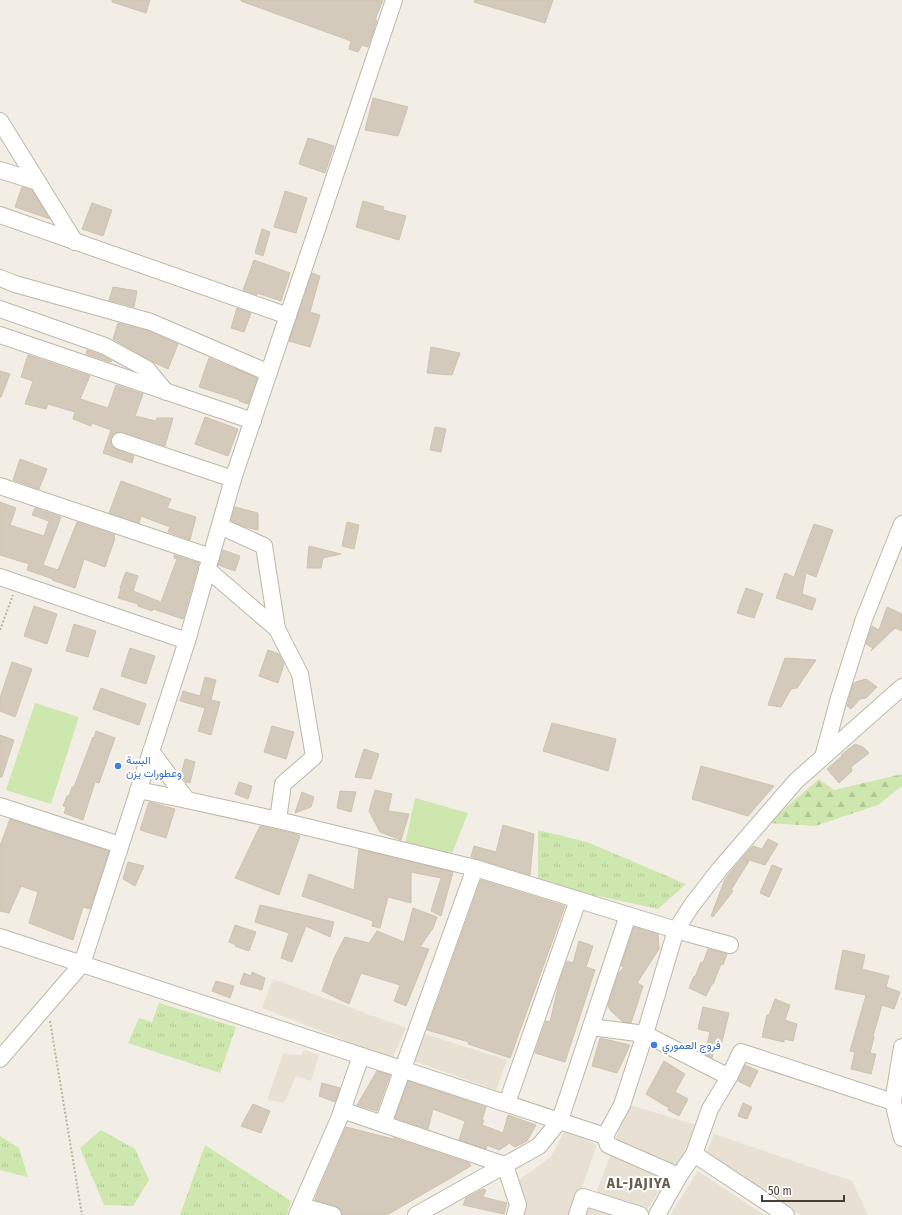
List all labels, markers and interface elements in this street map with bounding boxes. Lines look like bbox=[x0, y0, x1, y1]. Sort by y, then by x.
place label: البسة وعطورات يزن bbox=[126, 754, 182, 780]
marker: البسة وعطورات يزن bbox=[113, 761, 123, 771]
place label: فروج العموري bbox=[662, 1039, 721, 1055]
marker: فروج العموري bbox=[649, 1040, 659, 1050]
district label: AL-JAJIYA bbox=[606, 1174, 671, 1192]
scale bar bbox=[762, 1177, 844, 1203]
text: 50 m bbox=[768, 1184, 792, 1198]

